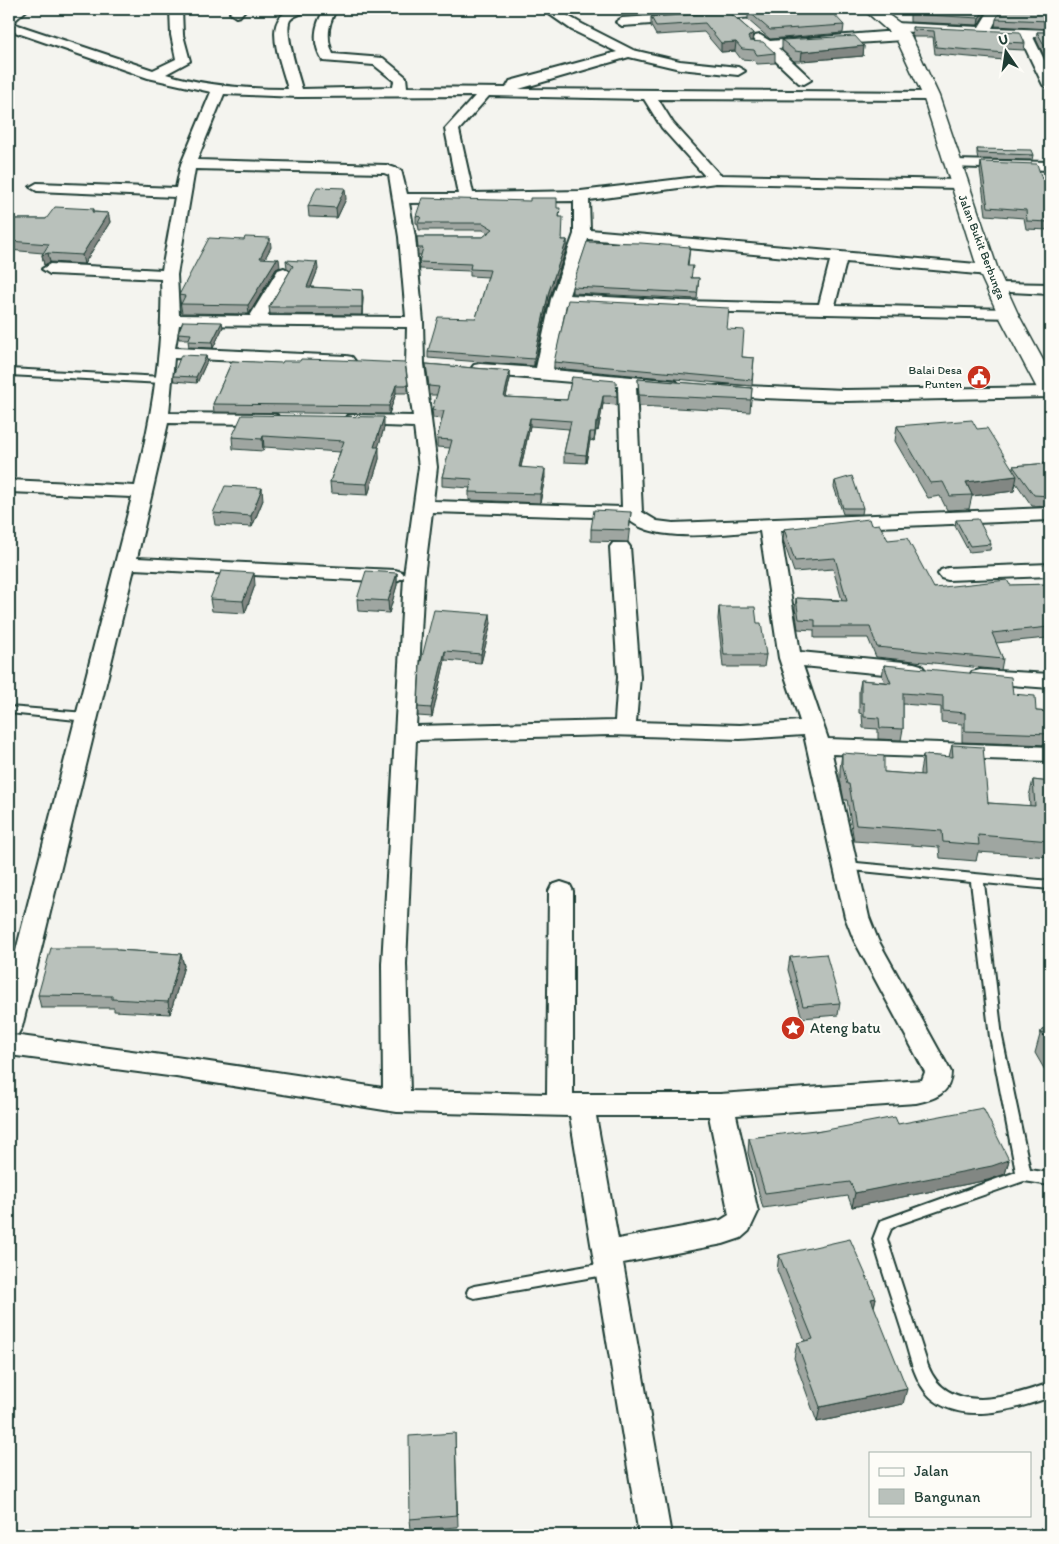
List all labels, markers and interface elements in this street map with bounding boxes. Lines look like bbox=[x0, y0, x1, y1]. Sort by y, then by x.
north arrow bbox=[982, 28, 1032, 78]
text: U bbox=[997, 30, 1010, 49]
street label: Jalan Bukit Berbunga bbox=[956, 193, 1009, 302]
place label: Balai Desa Punten bbox=[908, 363, 962, 391]
public building icon: Balai Desa Punten bbox=[966, 364, 992, 390]
place icon: Ateng batu bbox=[780, 1015, 806, 1041]
place label: Ateng batu bbox=[810, 1019, 881, 1037]
legend bbox=[869, 1452, 1032, 1516]
text: Jalan bbox=[914, 1462, 948, 1480]
text: Bangunan bbox=[914, 1488, 981, 1506]

